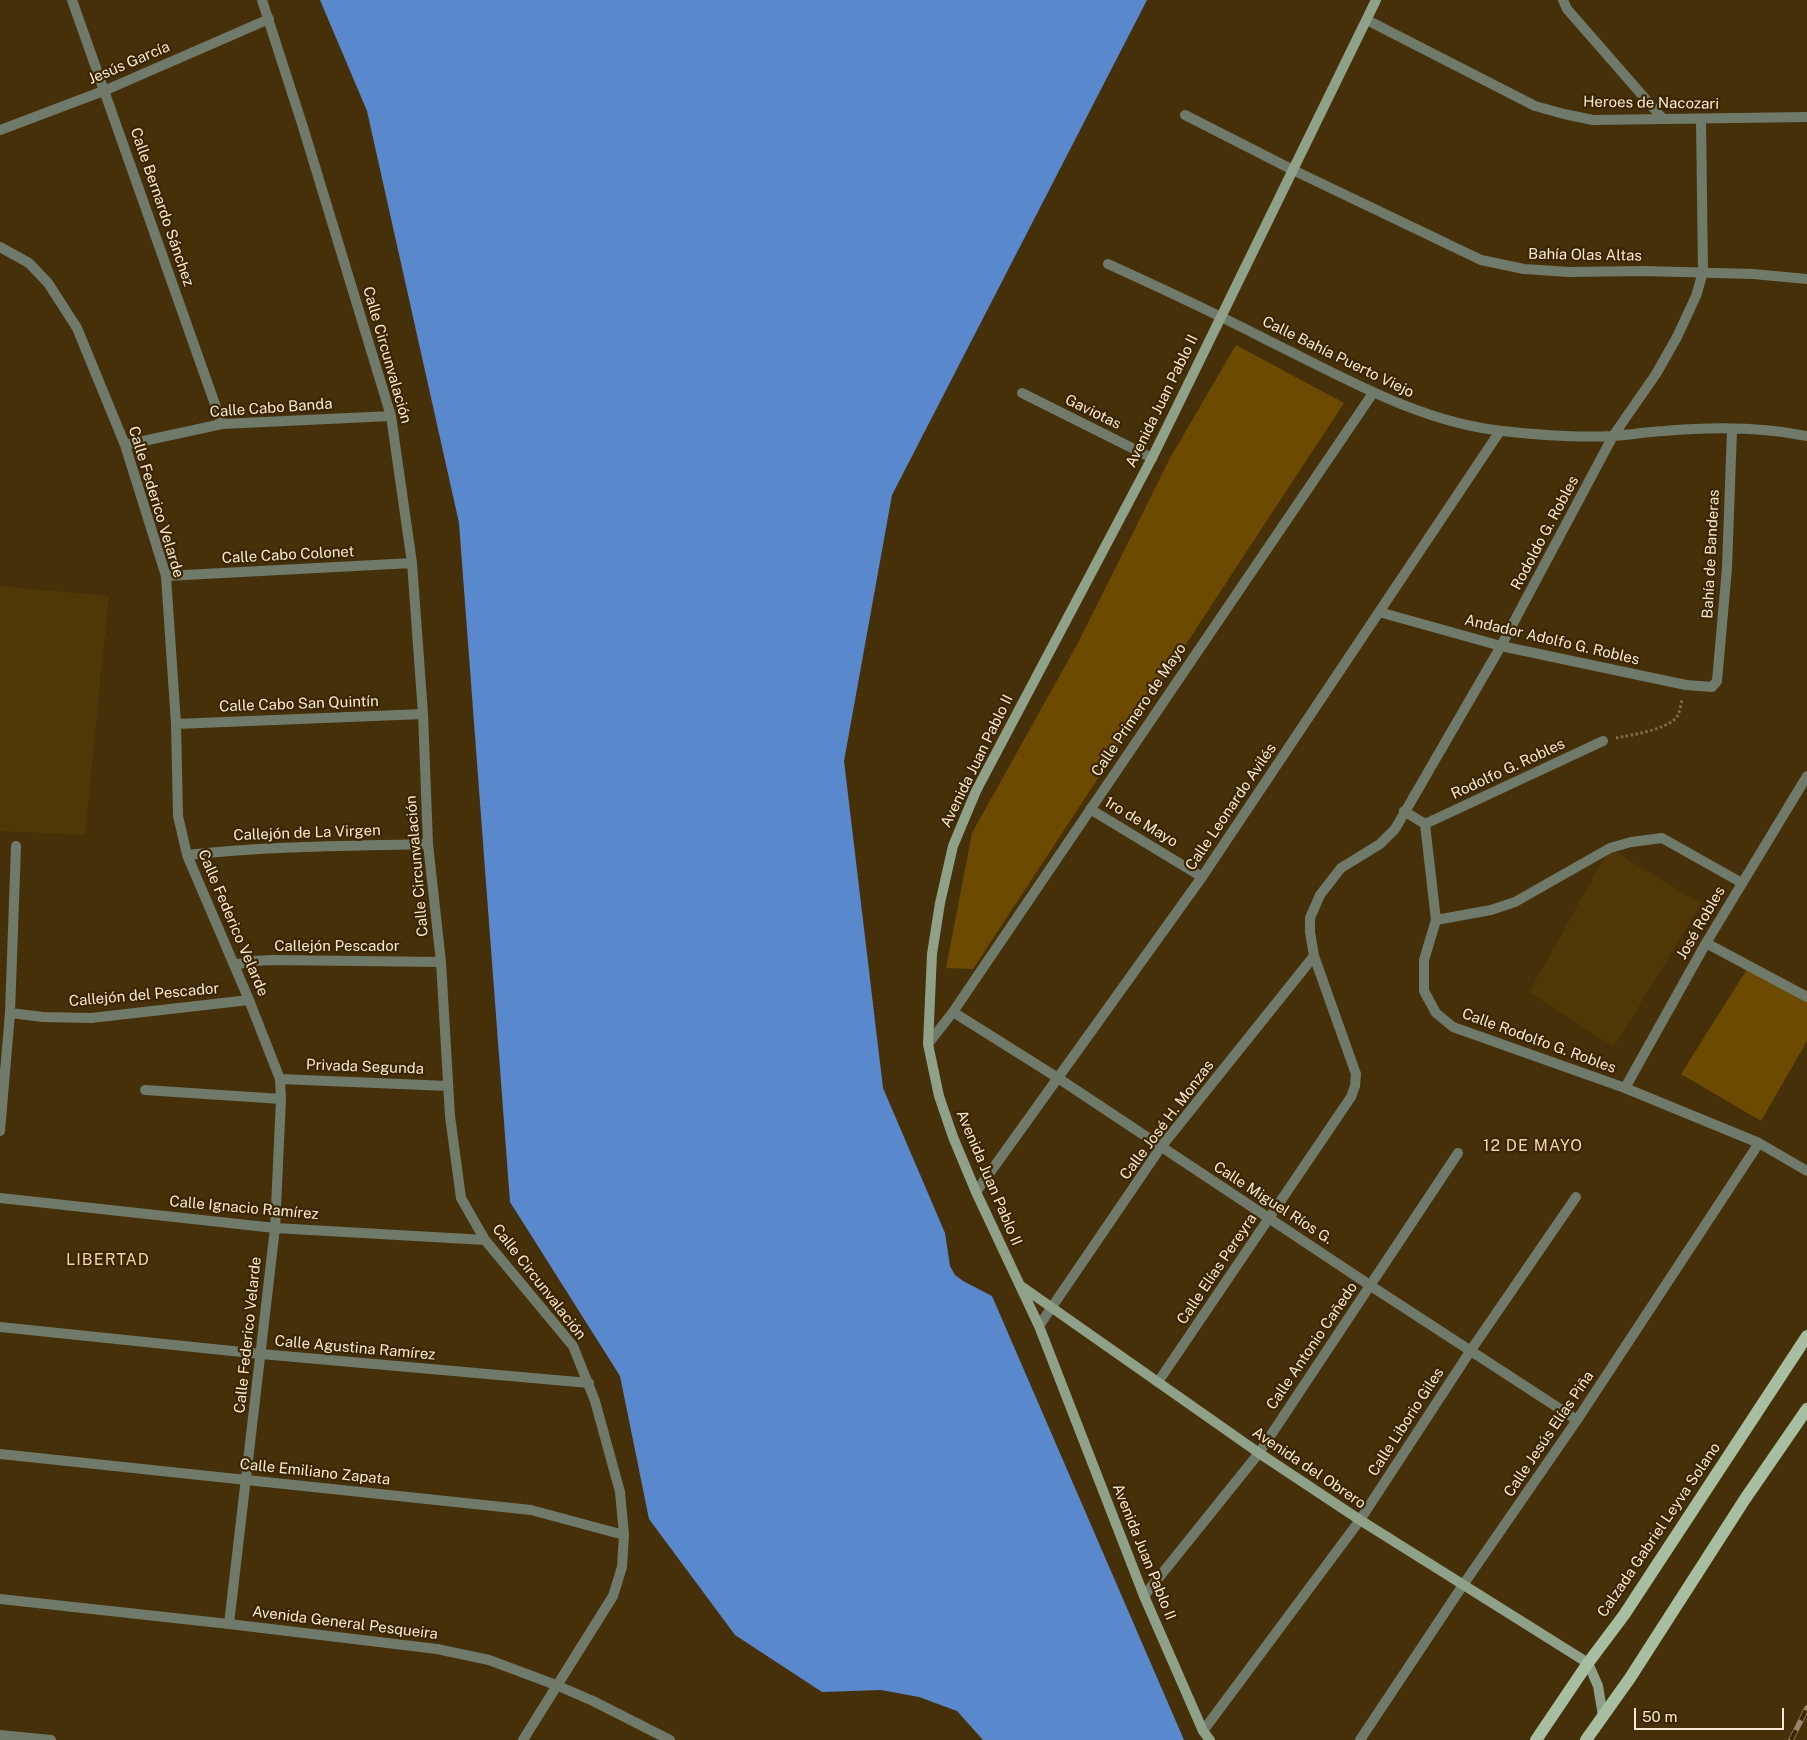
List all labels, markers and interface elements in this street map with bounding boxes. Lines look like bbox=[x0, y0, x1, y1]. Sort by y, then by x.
street label: Jesús García bbox=[86, 38, 172, 88]
street label: Heroes de Nacozari bbox=[1583, 93, 1719, 113]
street label: Calle Bernardo Sánchez bbox=[126, 125, 198, 289]
street label: Bahía Olas Altas bbox=[1528, 245, 1642, 265]
street label: Calle Circunvalación bbox=[359, 284, 415, 426]
street label: Calle Bahía Puerto Viejo bbox=[1259, 312, 1417, 402]
street label: Avenida Juan Pablo II bbox=[1122, 332, 1202, 470]
street label: Gaviotas bbox=[1062, 391, 1124, 433]
street label: Calle Cabo Banda bbox=[209, 395, 333, 421]
street label: Calle Federico Velarde bbox=[124, 424, 188, 580]
street label: Rodoldo G. Robles bbox=[1507, 473, 1583, 593]
street label: Bahía de Banderas bbox=[1699, 489, 1723, 619]
street label: Calle Cabo Colonet bbox=[221, 543, 355, 567]
street label: Andador Adolfo G. Robles bbox=[1463, 611, 1641, 669]
street label: Calle Primero de Mayo bbox=[1088, 640, 1190, 780]
street label: Calle Cabo San Quintín bbox=[219, 692, 379, 716]
street label: Avenida Juan Pablo II bbox=[937, 692, 1017, 830]
street label: Rodolfo G. Robles bbox=[1448, 735, 1568, 803]
street label: Calle Leonardo Avilés bbox=[1182, 740, 1280, 874]
street label: 1ro de Mayo bbox=[1101, 793, 1181, 851]
street label: Calle Circunvalación bbox=[402, 795, 432, 937]
street label: Callejón de La Virgen bbox=[233, 821, 381, 845]
street label: Calle Federico Velarde bbox=[194, 847, 272, 999]
street label: José Robles bbox=[1673, 883, 1729, 963]
street label: Callejón Pescador bbox=[274, 937, 400, 955]
street label: Callejón del Pescador bbox=[68, 979, 220, 1011]
street label: Calle Rodolfo G. Robles bbox=[1459, 1005, 1619, 1077]
street label: Privada Segunda bbox=[306, 1056, 424, 1078]
street label: Calle José H. Monzas bbox=[1116, 1057, 1218, 1183]
street label: Avenida Juan Pablo II bbox=[952, 1108, 1026, 1248]
district label: 12 DE MAYO bbox=[1482, 1136, 1584, 1156]
street label: Calle Miguel Ríos G. bbox=[1210, 1158, 1336, 1248]
street label: Calle Ignacio Ramírez bbox=[169, 1193, 319, 1223]
street label: Calle Elías Pereyra bbox=[1173, 1210, 1261, 1328]
street label: Calle Circunvalación bbox=[488, 1221, 590, 1343]
district label: LIBERTAD bbox=[65, 1250, 151, 1270]
street label: Calle Federico Velarde bbox=[231, 1256, 265, 1414]
street label: Calle Antonio Cañedo bbox=[1263, 1279, 1361, 1413]
street label: Calle Agustina Ramírez bbox=[274, 1332, 436, 1364]
street label: Calle Liborio Giles bbox=[1364, 1364, 1448, 1480]
street label: Calle Jesús Elías Piña bbox=[1500, 1368, 1598, 1500]
street label: Avenida del Obrero bbox=[1249, 1423, 1369, 1513]
street label: Calzada Gabriel Leyva Solano bbox=[1594, 1439, 1724, 1621]
street label: Calle Emiliano Zapata bbox=[239, 1455, 391, 1489]
street label: Avenida Juan Pablo II bbox=[1108, 1481, 1180, 1623]
street label: Avenida General Pesqueira bbox=[251, 1603, 439, 1643]
scale bar bbox=[1637, 1698, 1787, 1730]
text: 50 m bbox=[1642, 1708, 1677, 1725]

